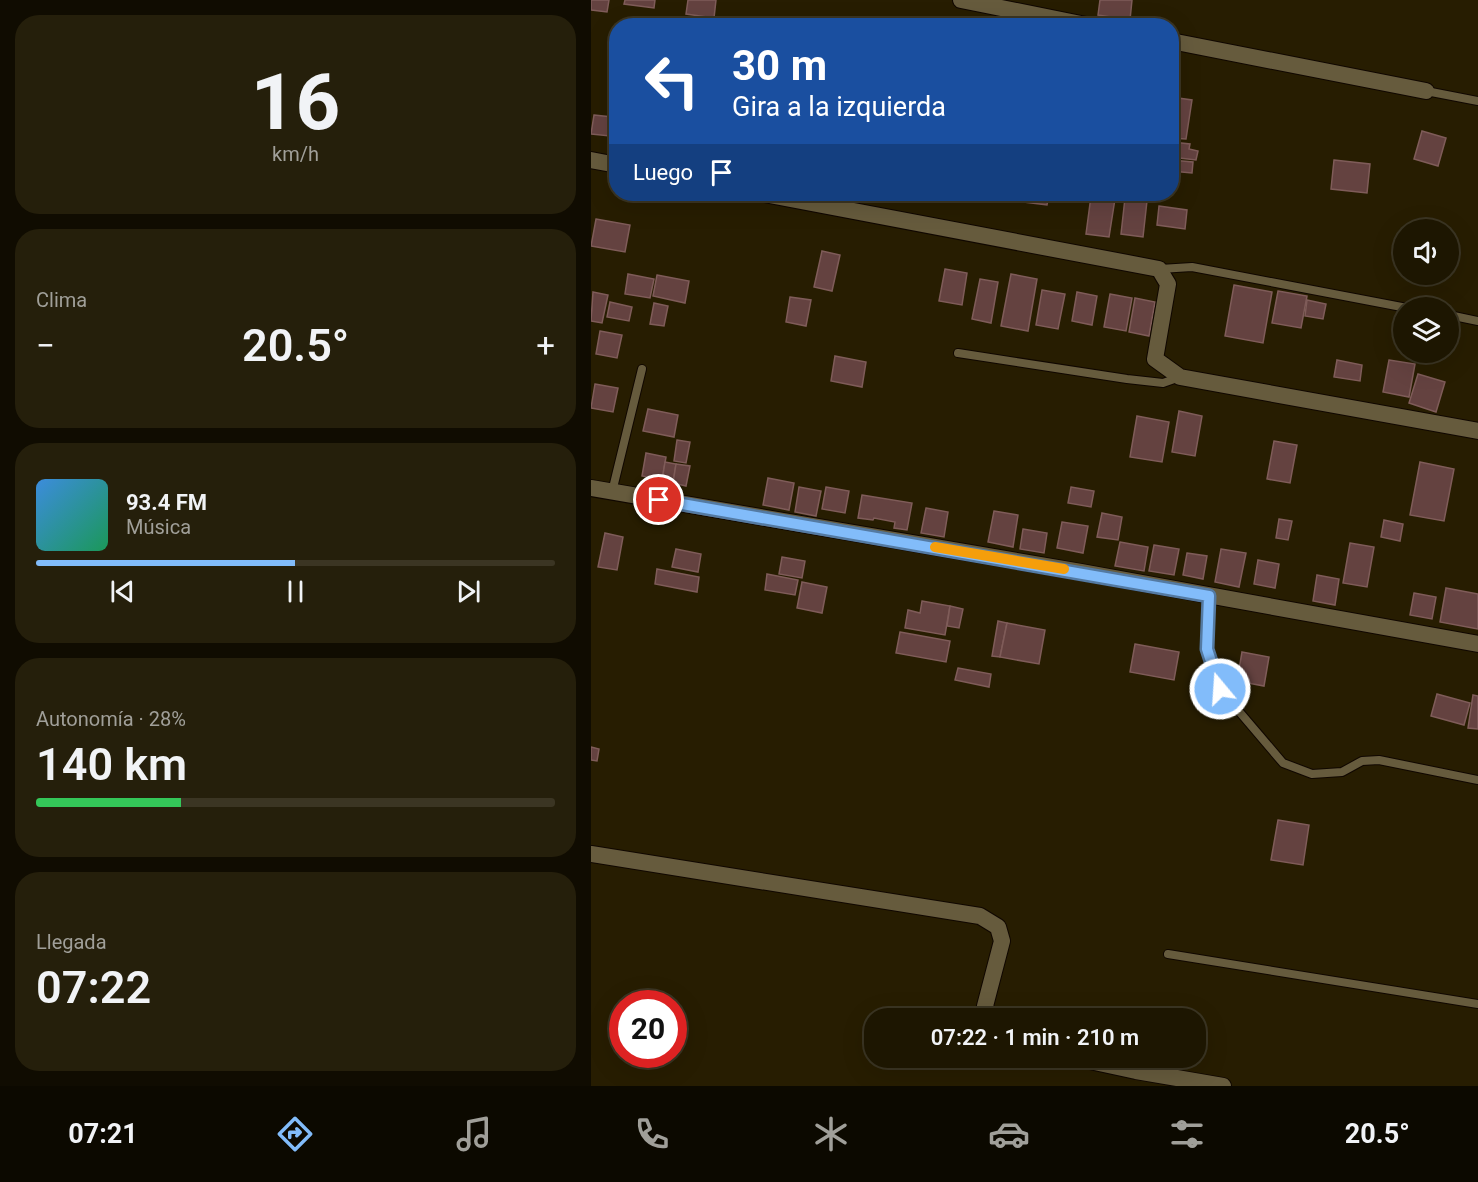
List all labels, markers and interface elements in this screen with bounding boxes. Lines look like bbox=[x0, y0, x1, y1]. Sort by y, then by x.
text: 30 m bbox=[732, 41, 827, 90]
icon: left bbox=[633, 42, 711, 120]
text: 16 bbox=[251, 57, 340, 148]
text: Gira a la izquierda bbox=[732, 91, 946, 123]
text: km/h bbox=[272, 142, 319, 166]
icon: arrive bbox=[705, 156, 738, 189]
text: Luego bbox=[633, 160, 693, 185]
map controls bbox=[1393, 219, 1459, 363]
button: sound bbox=[1393, 219, 1459, 285]
text: Clima bbox=[36, 288, 87, 312]
button: layers bbox=[1393, 297, 1459, 363]
text: 20.5° bbox=[242, 319, 349, 372]
text: − bbox=[36, 326, 55, 365]
text: + bbox=[536, 326, 555, 365]
pin bbox=[633, 474, 684, 525]
icon: arrive bbox=[642, 483, 675, 516]
text: 93.4 FM bbox=[126, 490, 207, 515]
text: Música bbox=[126, 515, 191, 539]
icon: previous bbox=[106, 575, 139, 608]
icon: pause bbox=[279, 575, 312, 608]
icon: next bbox=[452, 575, 485, 608]
position arrow bbox=[1188, 657, 1252, 721]
text: Autonomía · 28% bbox=[36, 707, 186, 731]
text: 140 km bbox=[36, 738, 187, 791]
text: Llegada bbox=[36, 930, 107, 954]
text: 07:22 bbox=[36, 961, 151, 1014]
speed limit sign: 20 bbox=[609, 990, 687, 1068]
text: 07:22 · 1 min · 210 m bbox=[931, 1025, 1139, 1050]
icon: directions bbox=[274, 1113, 316, 1155]
icon: music bbox=[453, 1113, 495, 1155]
icon: phone bbox=[631, 1113, 673, 1155]
icon: climate bbox=[810, 1113, 852, 1155]
icon: car bbox=[988, 1113, 1030, 1155]
icon: filters bbox=[1166, 1113, 1208, 1155]
text: 07:21 bbox=[68, 1118, 138, 1150]
text: 20.5° bbox=[1345, 1118, 1410, 1150]

